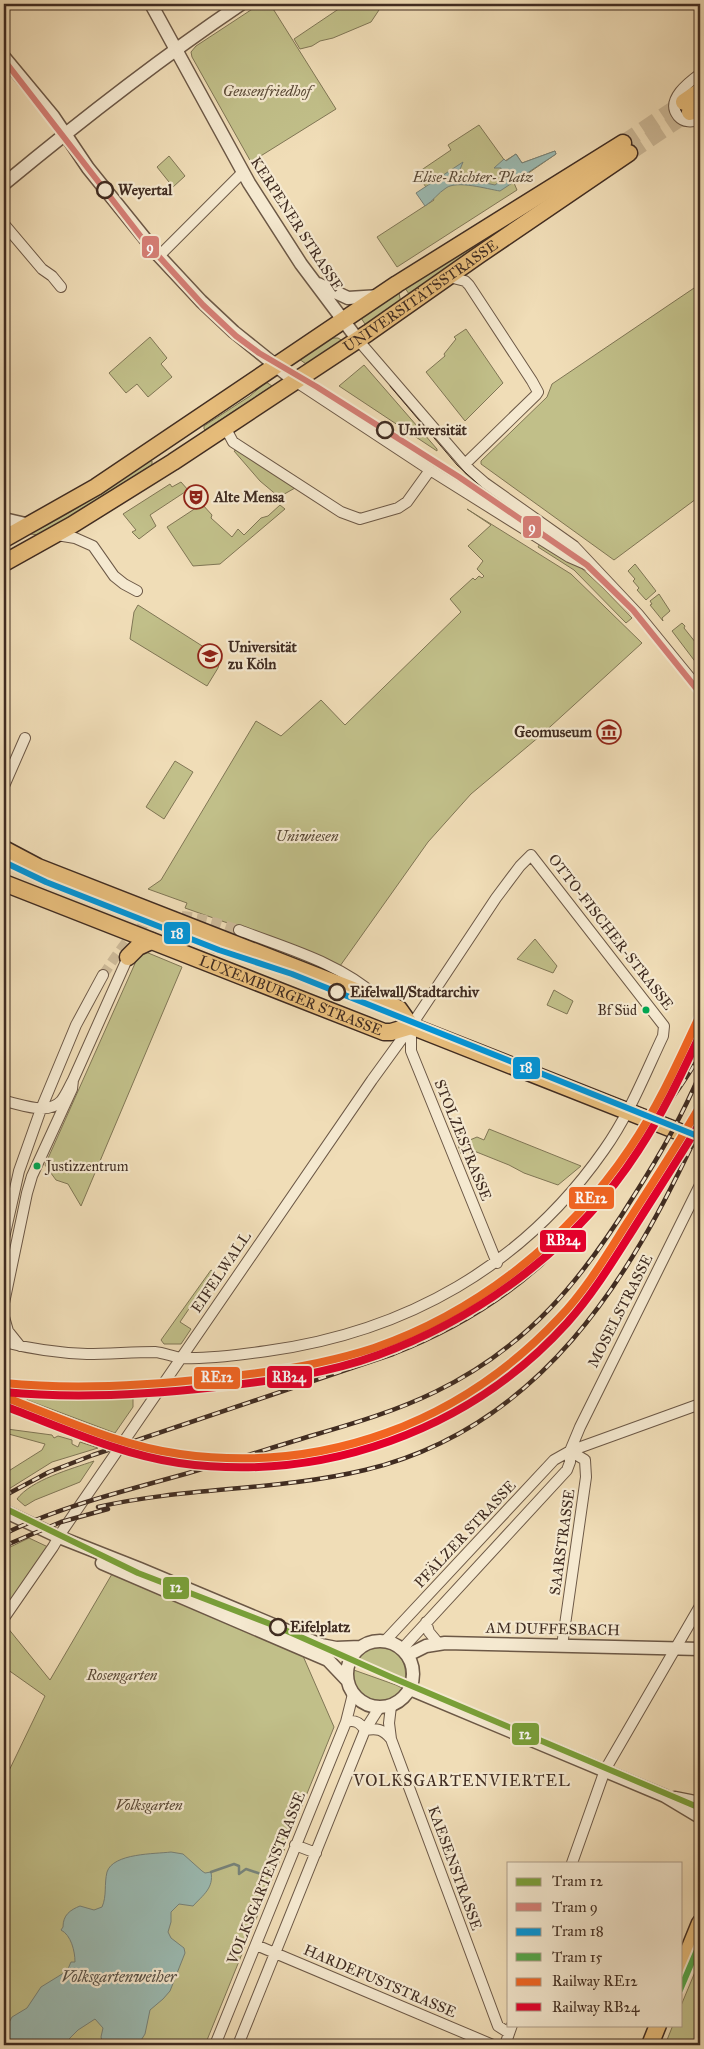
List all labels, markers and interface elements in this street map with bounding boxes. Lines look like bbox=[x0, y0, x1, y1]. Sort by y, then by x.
park label: Geusenfriedhof bbox=[223, 82, 315, 100]
street label: KERPENER STRASSE bbox=[247, 154, 347, 295]
park label: Elise-Richter-Platz bbox=[412, 168, 534, 186]
marker: Weyertal bbox=[96, 181, 114, 199]
place label: Weyertal bbox=[118, 181, 173, 200]
line badge: 9 bbox=[141, 235, 160, 259]
street label: UNIVERSITÄTSSTRASSE bbox=[340, 236, 501, 356]
text: 9 bbox=[146, 239, 154, 257]
marker: Universität bbox=[376, 421, 394, 439]
place label: Universität bbox=[398, 421, 468, 439]
theatre icon: Alte Mensa bbox=[183, 484, 209, 510]
place label: Alte Mensa bbox=[213, 488, 285, 506]
line badge: 9 bbox=[522, 515, 542, 539]
text: 9 bbox=[528, 519, 536, 537]
place label: Universität zu Köln bbox=[228, 638, 298, 673]
school or university icon: Universität zu Köln bbox=[197, 643, 223, 669]
museum icon: Geomuseum bbox=[596, 719, 622, 745]
place label: Geomuseum bbox=[514, 723, 592, 741]
park label: Uniwiesen bbox=[276, 827, 339, 845]
street label: OTTO-FISCHER-STRASSE bbox=[545, 850, 678, 1014]
line badge: 18 bbox=[163, 921, 191, 945]
text: 18 bbox=[171, 925, 183, 942]
street label: LUXEMBURGER STRASSE bbox=[196, 951, 385, 1040]
marker: Eifelwall/Stadtarchiv bbox=[328, 983, 346, 1001]
place label: Eifelwall/Stadtarchiv bbox=[350, 983, 480, 1001]
place label: Bf Süd bbox=[598, 1002, 637, 1019]
marker: Bf Süd bbox=[641, 1005, 651, 1015]
line badge: 18 bbox=[512, 1056, 541, 1080]
text: 18 bbox=[520, 1059, 532, 1076]
street label: STOLZESTRASSE bbox=[431, 1077, 496, 1203]
place label: Justizzentrum bbox=[44, 1158, 129, 1176]
marker: Justizzentrum bbox=[32, 1161, 42, 1171]
line badge: RE12 bbox=[568, 1186, 615, 1210]
text: RE12 bbox=[575, 1190, 608, 1207]
street label: EIFELWALL bbox=[187, 1228, 255, 1316]
line badge: RB24 bbox=[539, 1229, 587, 1253]
text: RB24 bbox=[546, 1232, 581, 1250]
street label: MOSELSTRASSE bbox=[584, 1251, 656, 1371]
line badge: RB24 bbox=[266, 1365, 313, 1389]
line badge: RE12 bbox=[193, 1366, 241, 1390]
text: RE12 bbox=[201, 1369, 234, 1386]
text: RB24 bbox=[272, 1369, 307, 1387]
street label: PFÄLZER STRASSE bbox=[411, 1476, 520, 1591]
street label: SAARSTRASSE bbox=[546, 1488, 578, 1596]
line badge: 12 bbox=[162, 1576, 190, 1600]
text: 12 bbox=[170, 1579, 183, 1596]
marker: Eifelplatz bbox=[269, 1618, 287, 1636]
place label: Eifelplatz bbox=[290, 1618, 350, 1637]
street label: AM DUFFESBACH bbox=[485, 1619, 620, 1639]
park label: Rosengarten bbox=[86, 1666, 157, 1684]
line badge: 12 bbox=[511, 1722, 540, 1746]
text: 12 bbox=[519, 1726, 532, 1743]
district label: VOLKSGARTENVIERTEL bbox=[352, 1771, 571, 1790]
street label: VOLKSGARTENSTRASSE bbox=[223, 1789, 309, 1968]
park label: Volksgarten bbox=[115, 1796, 183, 1814]
street label: KAESENSTRASSE bbox=[424, 1803, 486, 1933]
legend bbox=[507, 1862, 682, 2026]
text: Tram 12 bbox=[552, 1872, 604, 1890]
text: Tram 9 bbox=[552, 1898, 598, 1916]
text: Tram 18 bbox=[552, 1922, 604, 1940]
street label: HARDEFUSTSTRASSE bbox=[301, 1941, 459, 2021]
text: Tram 15 bbox=[552, 1948, 603, 1966]
water label: Volksgartenweiher bbox=[61, 1967, 178, 1986]
text: Railway RE12 bbox=[552, 1972, 638, 1990]
text: Railway RB24 bbox=[552, 1998, 640, 2016]

